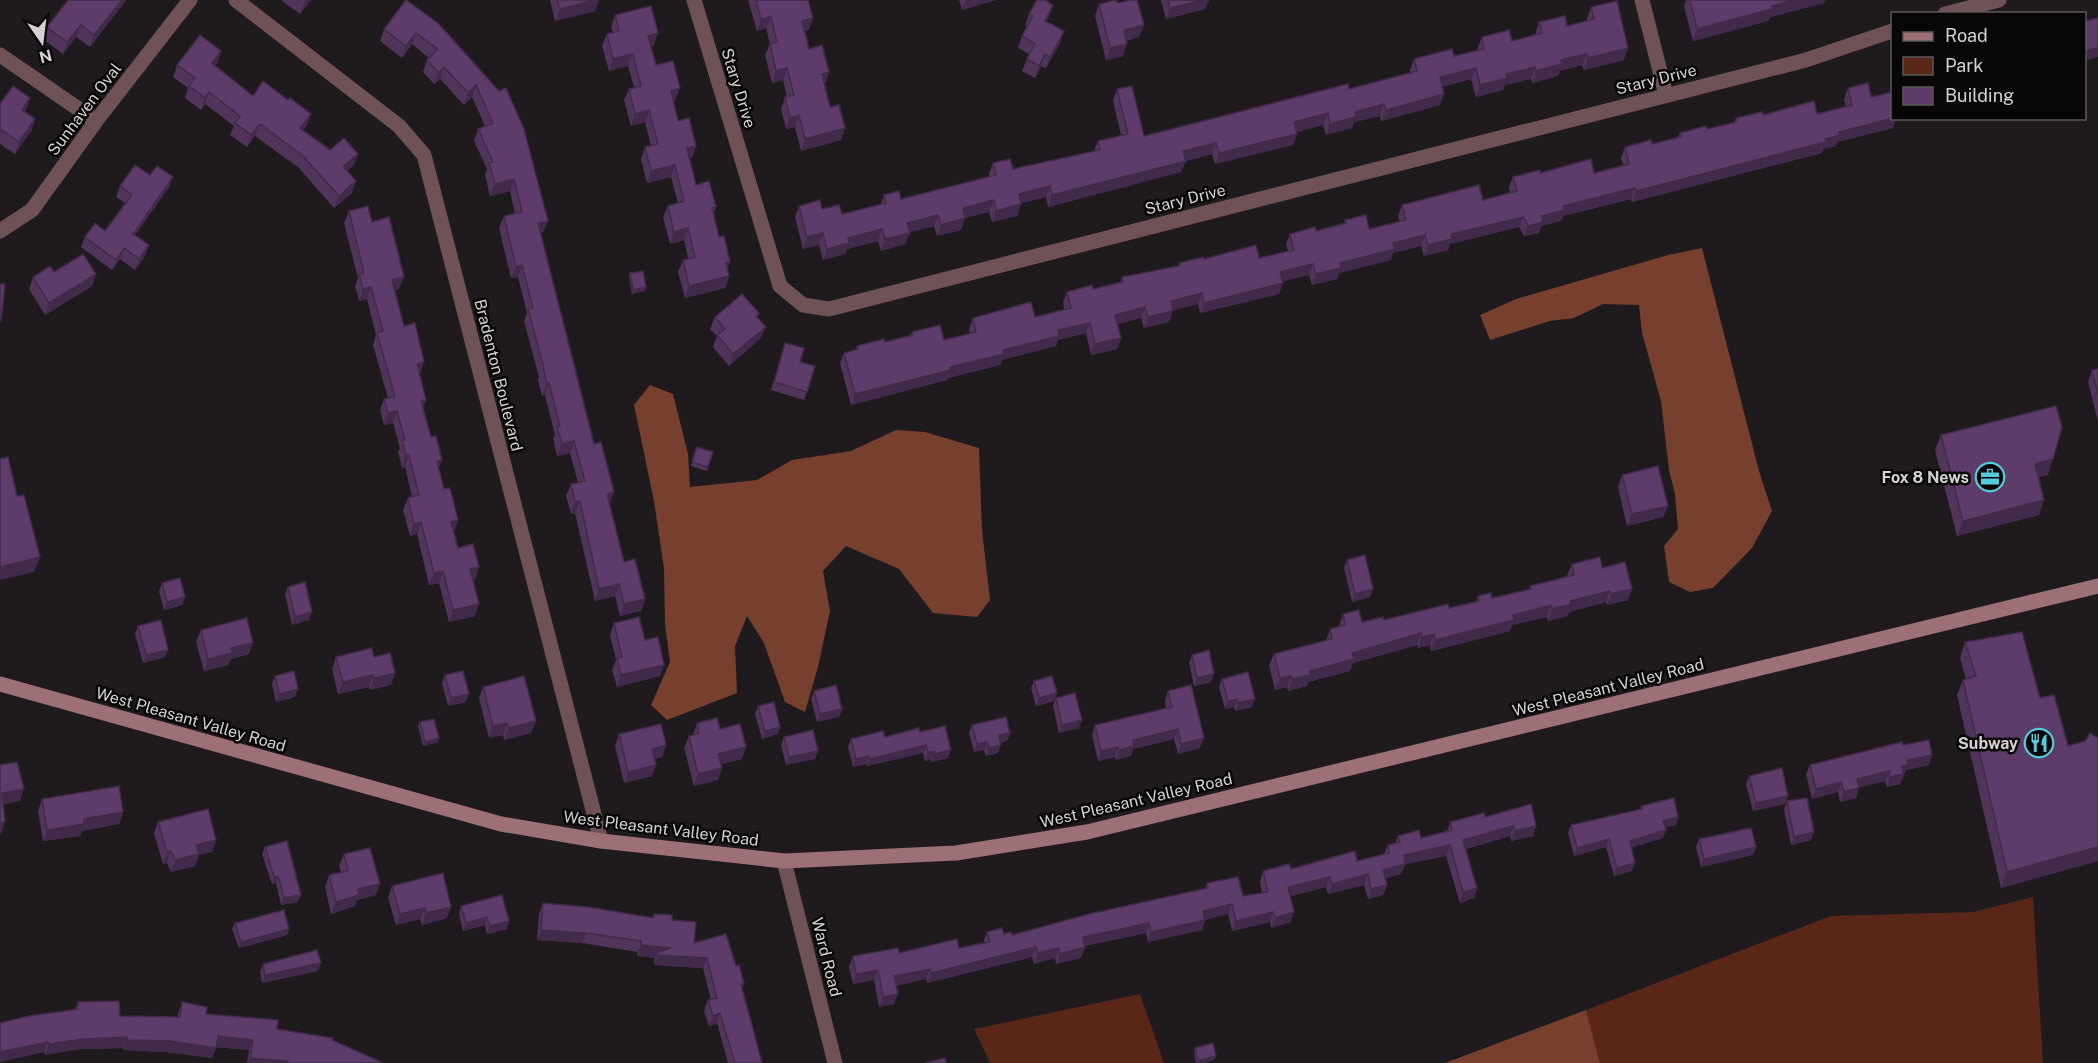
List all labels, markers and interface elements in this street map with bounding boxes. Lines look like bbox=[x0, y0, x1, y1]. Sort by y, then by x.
north arrow bbox=[12, 12, 72, 72]
legend bbox=[1891, 12, 2086, 120]
text: Road bbox=[1945, 25, 1988, 46]
text: N bbox=[37, 45, 54, 67]
street label: Stary Drive bbox=[717, 46, 760, 130]
text: Park bbox=[1945, 55, 1983, 76]
street label: Sunhaven Oval bbox=[44, 59, 125, 159]
street label: Stary Drive bbox=[1614, 60, 1698, 99]
text: Building bbox=[1945, 85, 2014, 106]
street label: Stary Drive bbox=[1143, 180, 1227, 219]
street label: Bradenton Boulevard bbox=[470, 297, 527, 453]
office icon: Fox 8 News bbox=[1974, 461, 2006, 493]
place label: Fox 8 News bbox=[1881, 468, 1969, 487]
street label: West Pleasant Valley Road bbox=[1510, 654, 1706, 721]
street label: West Pleasant Valley Road bbox=[94, 683, 288, 756]
restaurant icon: Subway bbox=[2023, 727, 2055, 759]
place label: Subway bbox=[1958, 734, 2018, 753]
street label: West Pleasant Valley Road bbox=[1038, 769, 1234, 832]
street label: West Pleasant Valley Road bbox=[562, 807, 760, 850]
street label: Ward Road bbox=[808, 916, 846, 999]

